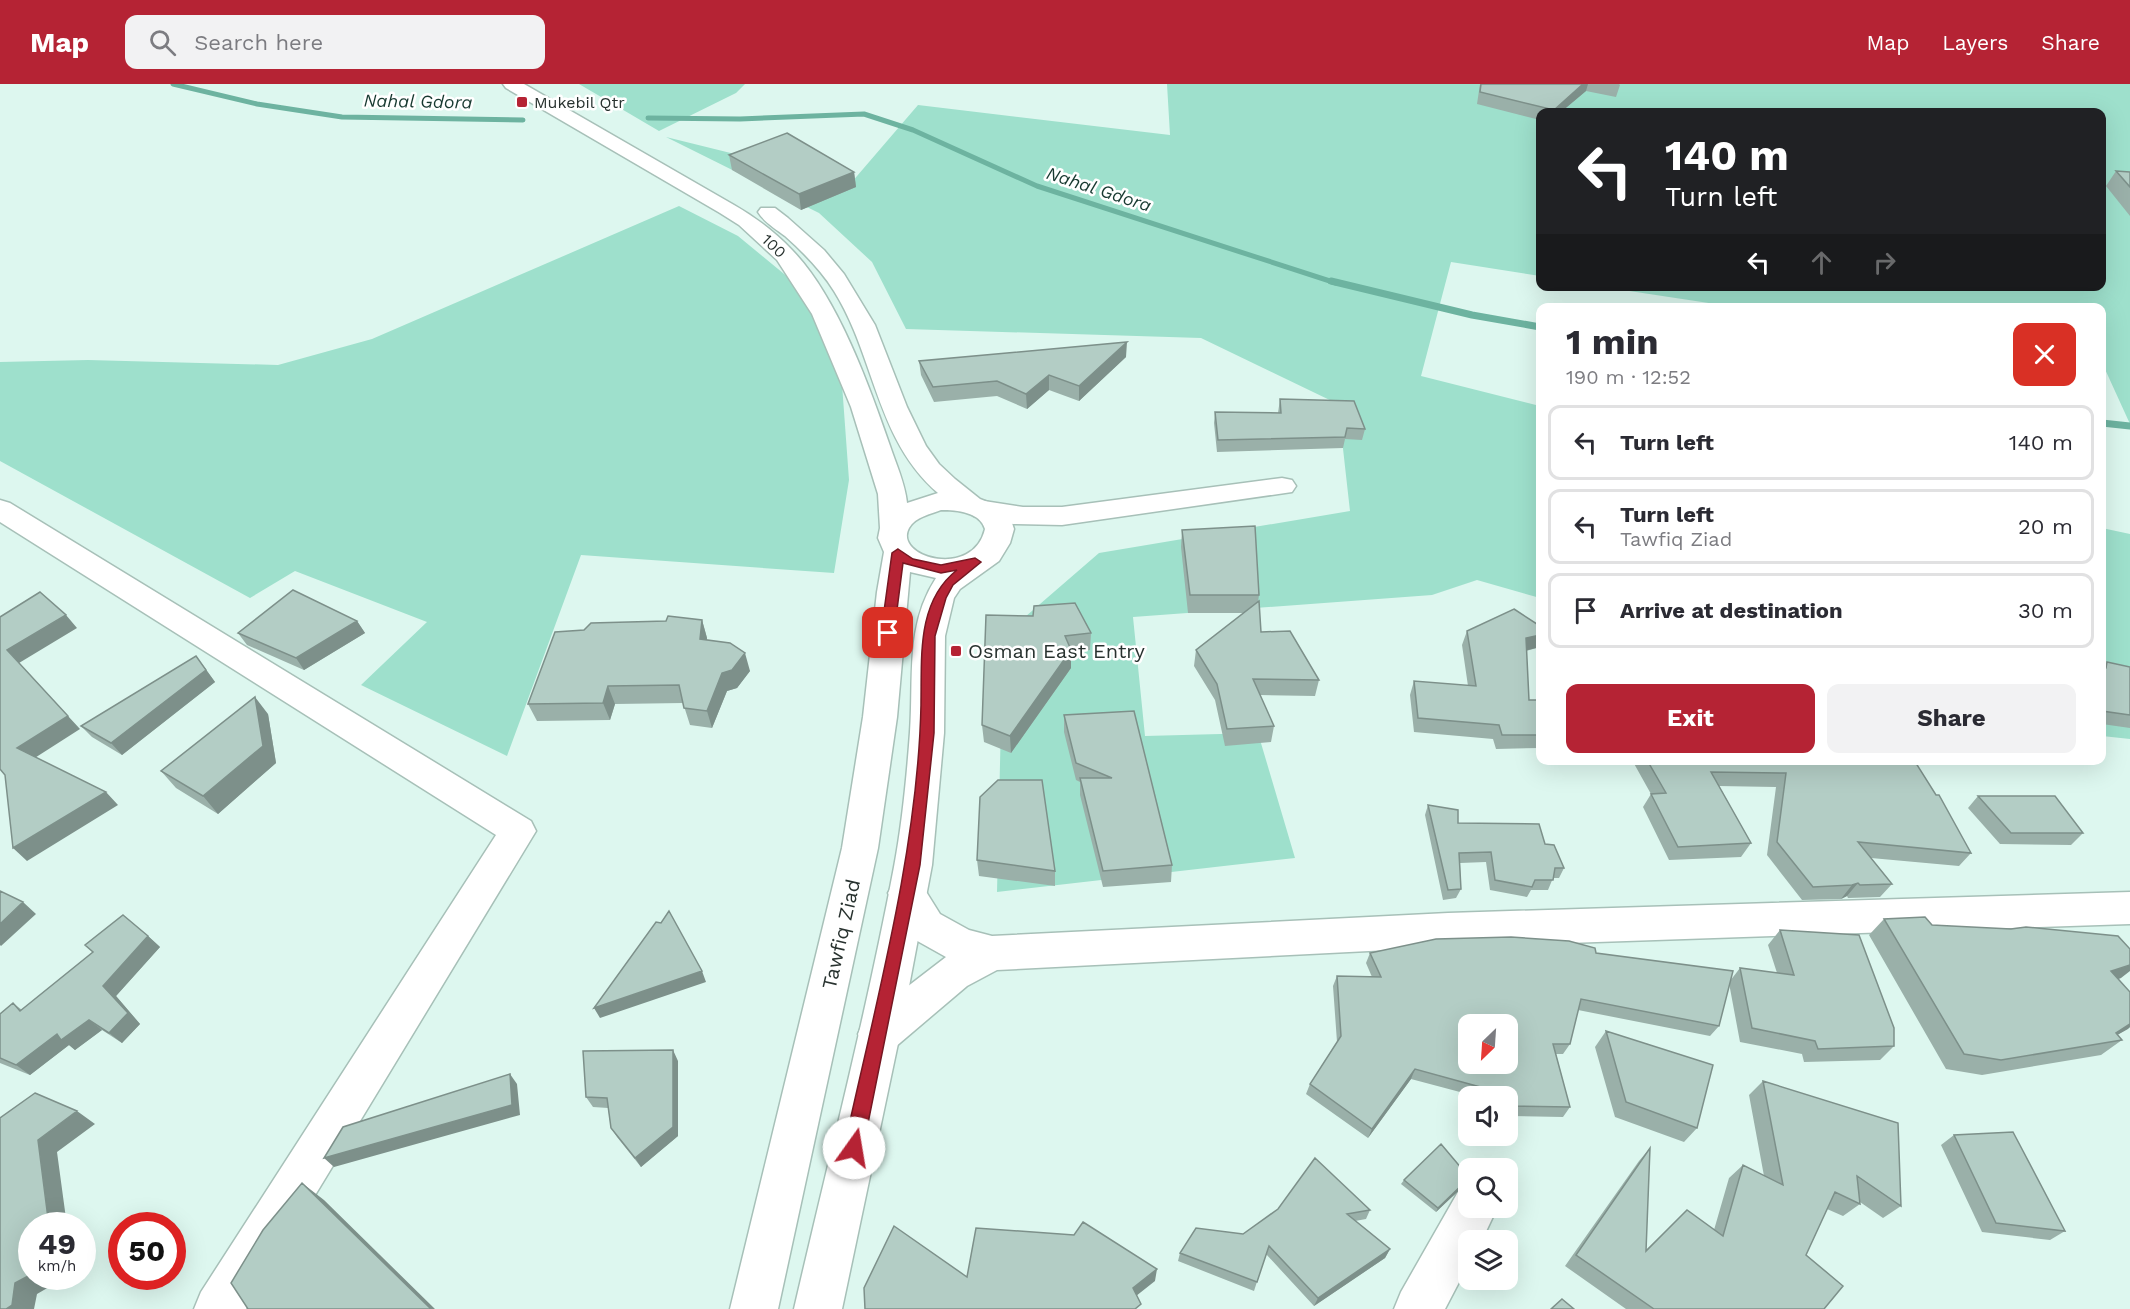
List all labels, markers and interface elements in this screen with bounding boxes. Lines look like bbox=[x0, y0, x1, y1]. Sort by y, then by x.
search box bbox=[125, 15, 545, 69]
text: Map bbox=[30, 26, 89, 59]
icon: search bbox=[146, 26, 179, 59]
text: Search here bbox=[194, 30, 323, 55]
text: Map bbox=[1866, 30, 1909, 55]
text: Layers bbox=[1942, 30, 2008, 55]
text: Share bbox=[2041, 30, 2100, 55]
water label: Nahal Gdora bbox=[363, 90, 473, 112]
place label: Mukebil Qtr bbox=[534, 93, 625, 112]
marker: Mukebil Qtr bbox=[515, 95, 529, 109]
text: 140 m bbox=[1665, 131, 1789, 180]
icon: left bbox=[1566, 132, 1644, 210]
water label: Nahal Gdora bbox=[1044, 162, 1154, 216]
text: Turn left bbox=[1665, 181, 1777, 213]
street label: 100 bbox=[758, 230, 790, 262]
icon: left bbox=[1742, 246, 1775, 279]
icon: ahead bbox=[1805, 246, 1838, 279]
icon: right bbox=[1868, 246, 1901, 279]
text: 1 min bbox=[1566, 321, 1658, 363]
button: close bbox=[2013, 323, 2076, 386]
text: 190 m · 12:52 bbox=[1566, 365, 1691, 389]
icon: left bbox=[1569, 426, 1602, 459]
text: Turn left bbox=[1620, 430, 1714, 455]
text: 140 m bbox=[2009, 430, 2073, 455]
text: Turn left bbox=[1620, 502, 1714, 527]
icon: left bbox=[1569, 510, 1602, 543]
text: 20 m bbox=[2018, 514, 2073, 539]
text: Tawfiq Ziad bbox=[1620, 527, 1732, 551]
icon: arrive bbox=[1569, 594, 1602, 627]
text: Arrive at destination bbox=[1620, 598, 1843, 623]
text: 30 m bbox=[2018, 598, 2073, 623]
pin bbox=[862, 607, 913, 658]
icon: arrive bbox=[871, 616, 904, 649]
place label: Osman East Entry bbox=[968, 639, 1145, 663]
marker: Osman East Entry bbox=[949, 644, 963, 658]
button: Exit bbox=[1566, 684, 1815, 753]
button: Share bbox=[1827, 684, 2076, 753]
street label: Tawfiq Ziad bbox=[817, 877, 865, 991]
north arrow bbox=[1458, 1014, 1518, 1074]
map controls bbox=[1458, 1014, 1518, 1290]
button: sound bbox=[1458, 1086, 1518, 1146]
position arrow bbox=[822, 1116, 886, 1180]
button: search bbox=[1458, 1158, 1518, 1218]
speed limit sign: 50 bbox=[108, 1212, 186, 1290]
text: 49 bbox=[38, 1226, 76, 1261]
button: layers bbox=[1458, 1230, 1518, 1290]
text: km/h bbox=[38, 1257, 76, 1275]

